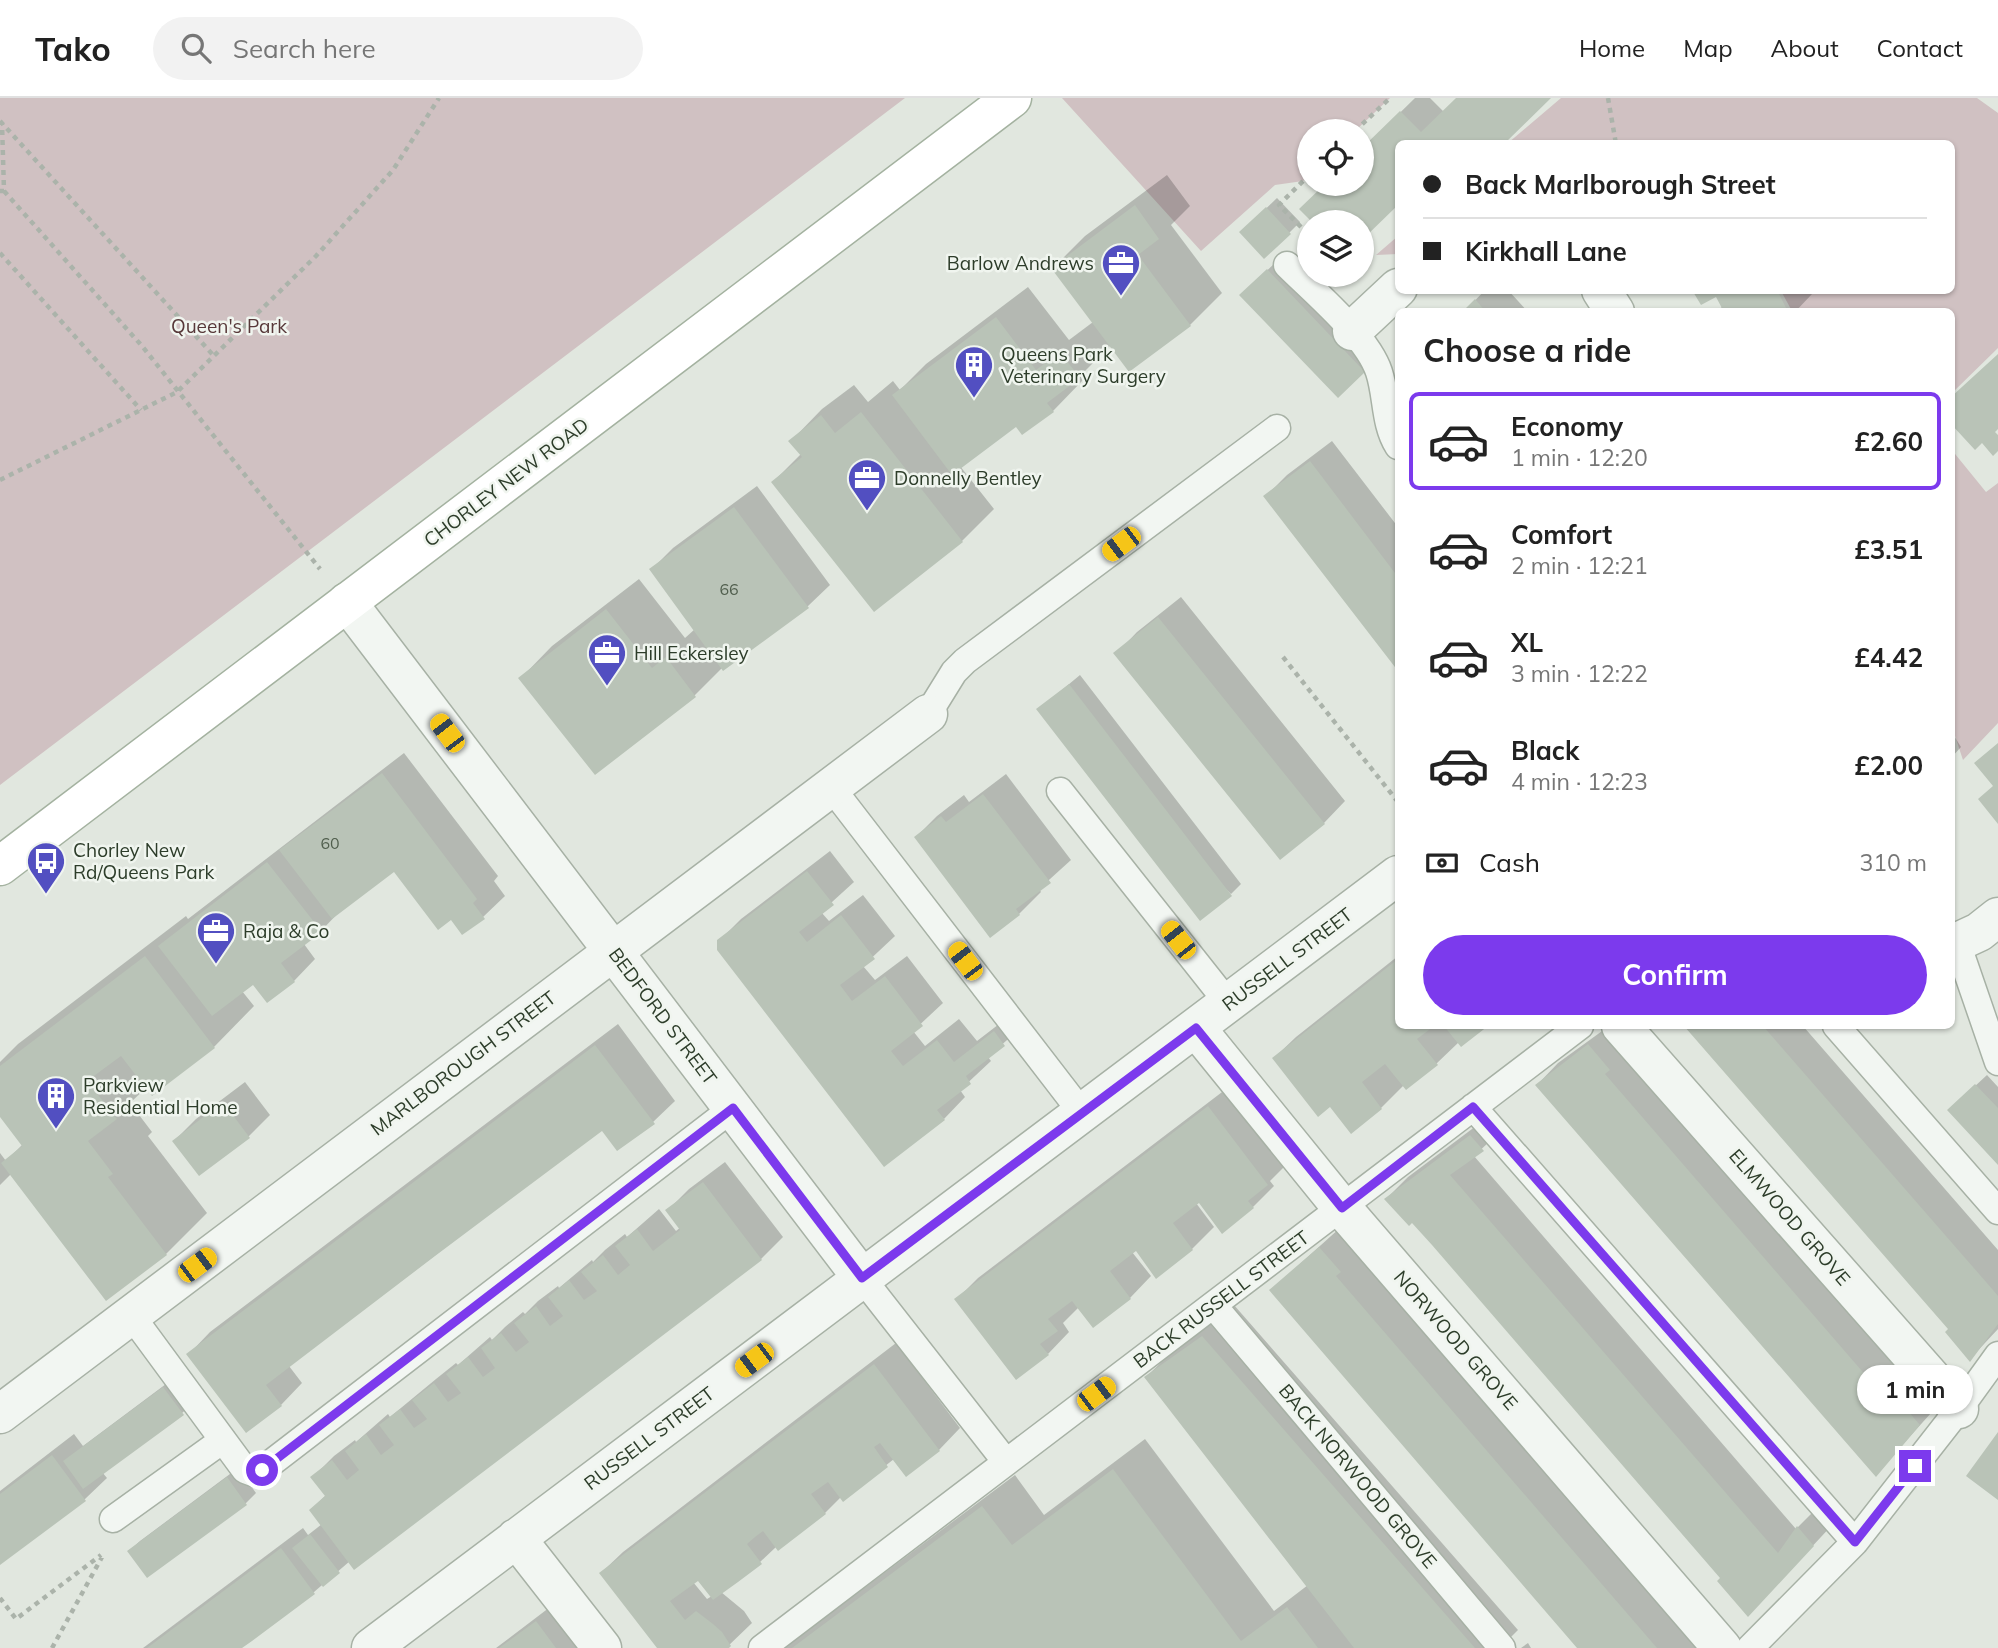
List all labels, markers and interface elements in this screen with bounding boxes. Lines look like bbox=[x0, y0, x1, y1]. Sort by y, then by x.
search box bbox=[153, 17, 643, 80]
text: Tako bbox=[35, 28, 111, 69]
icon: search bbox=[177, 29, 215, 67]
text: Search here bbox=[233, 32, 376, 65]
text: Home bbox=[1579, 33, 1645, 63]
text: Map bbox=[1683, 33, 1733, 63]
text: About bbox=[1771, 33, 1839, 63]
text: Contact bbox=[1877, 33, 1963, 63]
map controls bbox=[1297, 119, 1374, 287]
button: locate bbox=[1297, 119, 1374, 196]
text: Back Marlborough Street bbox=[1465, 168, 1776, 201]
button: layers bbox=[1297, 210, 1374, 287]
text: Kirkhall Lane bbox=[1465, 235, 1627, 268]
office icon: Barlow Andrews bbox=[1100, 242, 1142, 297]
place label: Barlow Andrews bbox=[947, 251, 1094, 275]
park label: Queen's Park bbox=[171, 314, 287, 338]
text: Choose a ride bbox=[1423, 330, 1631, 370]
place label: Queens Park Veterinary Surgery bbox=[1001, 342, 1166, 388]
building icon: Queens Park Veterinary Surgery bbox=[953, 344, 995, 399]
icon: car bbox=[1427, 410, 1490, 473]
text: Economy bbox=[1511, 410, 1623, 443]
street label: CHORLEY NEW ROAD bbox=[419, 412, 593, 552]
text: £2.60 bbox=[1854, 425, 1923, 458]
text: 1 min · 12:20 bbox=[1511, 443, 1648, 472]
office icon: Donnelly Bentley bbox=[846, 457, 888, 512]
place label: Donnelly Bentley bbox=[894, 466, 1042, 490]
icon: car bbox=[1427, 518, 1490, 581]
text: Comfort bbox=[1511, 518, 1612, 551]
car bbox=[1098, 523, 1145, 565]
text: £3.51 bbox=[1854, 533, 1923, 566]
text: 2 min · 12:21 bbox=[1511, 551, 1648, 580]
house number: 66 bbox=[719, 579, 739, 599]
icon: car bbox=[1427, 626, 1490, 689]
text: XL bbox=[1511, 626, 1543, 659]
office icon: Hill Eckersley bbox=[586, 632, 628, 687]
place label: Hill Eckersley bbox=[634, 641, 749, 665]
text: £4.42 bbox=[1854, 641, 1923, 674]
text: 3 min · 12:22 bbox=[1511, 659, 1648, 688]
car bbox=[426, 710, 469, 756]
icon: car bbox=[1427, 734, 1490, 797]
text: Black bbox=[1511, 734, 1579, 767]
text: £2.00 bbox=[1854, 749, 1923, 782]
text: 4 min · 12:23 bbox=[1511, 767, 1648, 796]
house number: 60 bbox=[320, 833, 340, 853]
place label: Chorley New Rd/Queens Park bbox=[73, 838, 215, 884]
bus stop icon: Chorley New Rd/Queens Park bbox=[25, 840, 67, 895]
icon: cash bbox=[1423, 844, 1461, 882]
text: Cash bbox=[1479, 846, 1540, 879]
text: 310 m bbox=[1859, 848, 1927, 877]
street label: RUSSELL STREET bbox=[1217, 902, 1357, 1016]
office icon: Raja & Co bbox=[195, 910, 237, 965]
car bbox=[1157, 917, 1200, 963]
place label: Raja & Co bbox=[243, 919, 329, 943]
button: Confirm bbox=[1423, 935, 1927, 1015]
car bbox=[944, 938, 987, 984]
street label: BEDFORD STREET bbox=[604, 943, 723, 1090]
street label: MARLBOROUGH STREET bbox=[365, 985, 561, 1141]
place label: Parkview Residential Home bbox=[83, 1073, 238, 1119]
building icon: Parkview Residential Home bbox=[35, 1075, 77, 1130]
street label: ELMWOOD GROVE bbox=[1724, 1144, 1856, 1290]
street label: BACK RUSSELL STREET bbox=[1128, 1225, 1314, 1373]
car bbox=[174, 1244, 221, 1286]
street label: NORWOOD GROVE bbox=[1389, 1265, 1523, 1415]
car bbox=[731, 1339, 778, 1381]
callout: 1 min bbox=[1857, 1364, 1973, 1414]
car bbox=[1073, 1373, 1120, 1415]
text: 1 min bbox=[1885, 1375, 1945, 1404]
street label: BACK NORWOOD GROVE bbox=[1274, 1379, 1442, 1573]
street label: RUSSELL STREET bbox=[579, 1381, 719, 1495]
route end bbox=[1899, 1450, 1931, 1482]
route start bbox=[246, 1454, 278, 1486]

